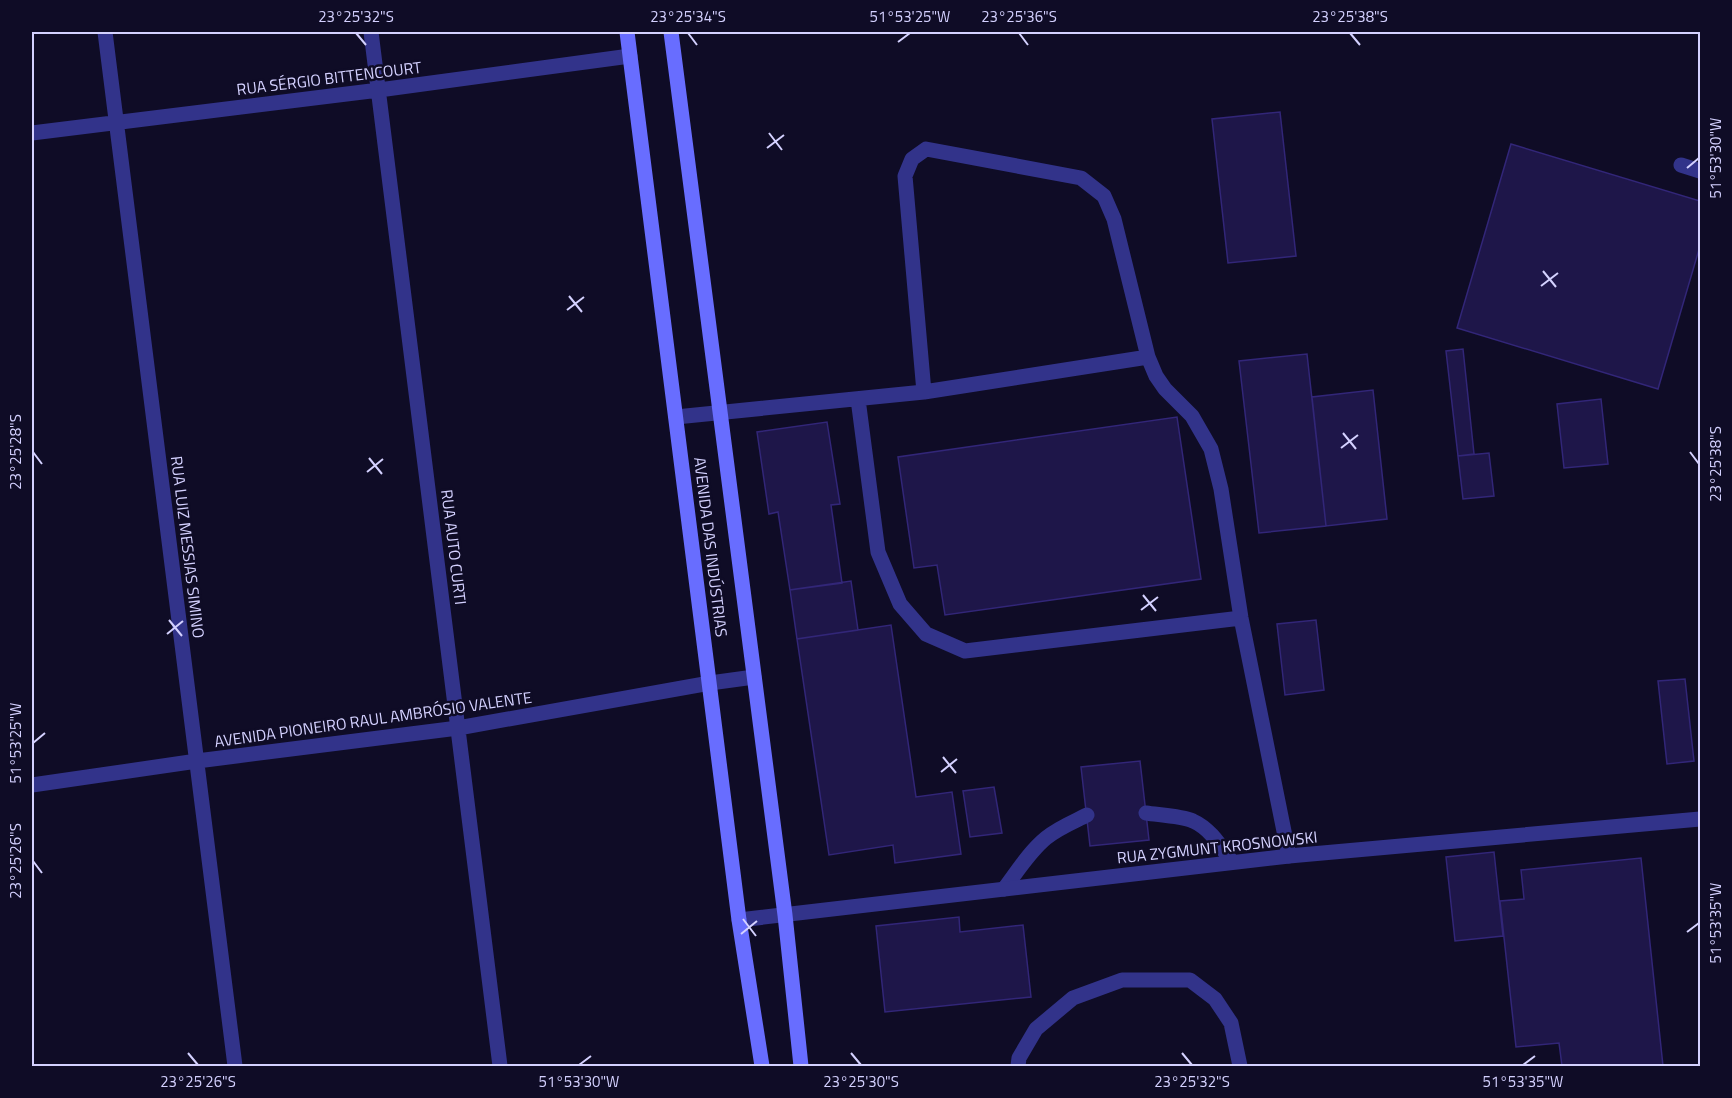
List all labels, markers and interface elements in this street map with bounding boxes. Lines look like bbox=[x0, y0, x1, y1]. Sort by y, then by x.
text: 23°25'32"S bbox=[318, 5, 394, 28]
text: 23°25'34"S bbox=[650, 5, 726, 28]
text: 51°53'25"W bbox=[870, 5, 950, 28]
text: 23°25'36"S bbox=[981, 5, 1057, 28]
text: 23°25'38"S bbox=[1312, 5, 1388, 28]
street label: RUA SÉRGIO BITTENCOURT bbox=[235, 55, 423, 101]
text: 51°53'30"W bbox=[1704, 118, 1727, 198]
text: 23°25'28"S bbox=[4, 414, 27, 490]
text: 23°25'38"S bbox=[1704, 426, 1727, 502]
street label: RUA LUIZ MESSIAS SIMINO bbox=[165, 455, 211, 639]
street label: AVENIDA DAS INDÚSTRIAS bbox=[688, 456, 734, 638]
street label: RUA AUTO CURTI bbox=[435, 488, 473, 606]
street label: AVENIDA PIONEIRO RAUL AMBRÓSIO VALENTE bbox=[213, 685, 533, 753]
text: 51°53'25"W bbox=[4, 703, 27, 783]
text: 23°25'26"S bbox=[4, 823, 27, 899]
street label: RUA ZYGMUNT KROSNOWSKI bbox=[1116, 825, 1318, 869]
text: 51°53'35"W bbox=[1704, 883, 1727, 963]
text: 23°25'26"S bbox=[160, 1070, 236, 1093]
text: 51°53'30"W bbox=[539, 1070, 619, 1093]
text: 23°25'30"S bbox=[823, 1070, 899, 1093]
text: 23°25'32"S bbox=[1154, 1070, 1230, 1093]
text: 51°53'35"W bbox=[1483, 1070, 1563, 1093]

